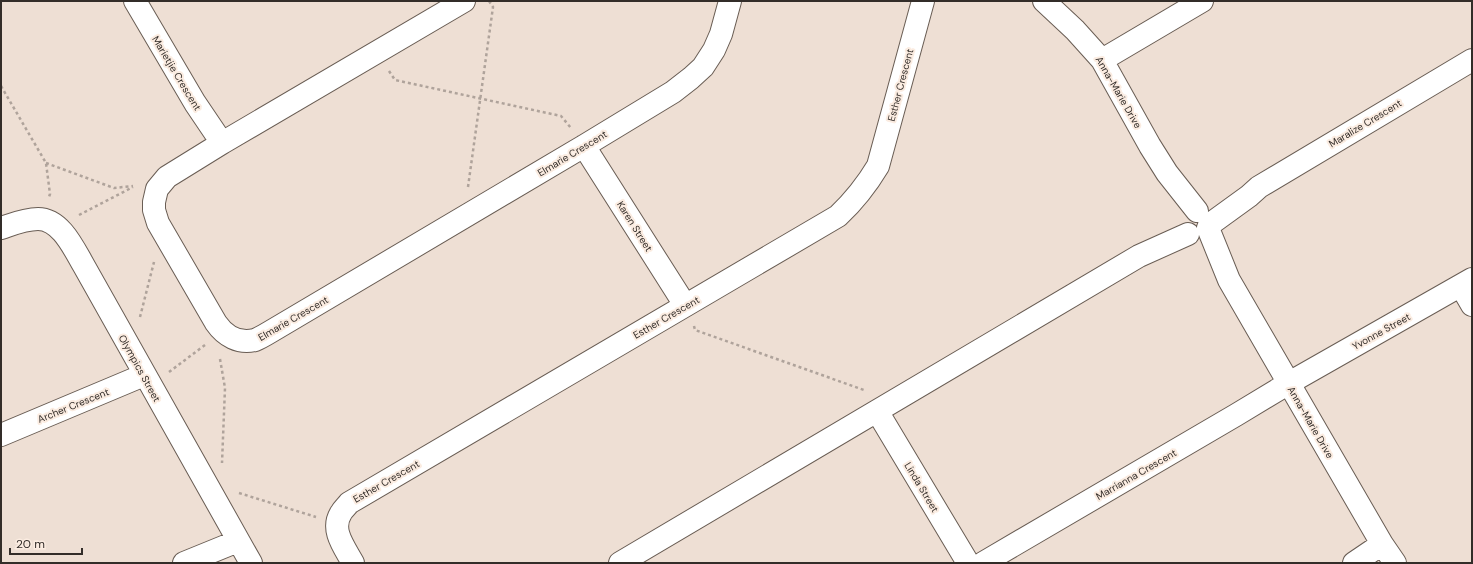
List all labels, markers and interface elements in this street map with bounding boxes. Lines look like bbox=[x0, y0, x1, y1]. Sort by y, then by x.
street label: Marietjie Crescent bbox=[149, 33, 204, 113]
street label: Esther Crescent bbox=[885, 47, 916, 123]
street label: Anna-Marie Drive bbox=[1093, 54, 1145, 131]
street label: Maralize Crescent bbox=[1326, 96, 1404, 150]
street label: Elmarie Crescent bbox=[535, 127, 610, 179]
street label: Karen Street bbox=[614, 199, 655, 254]
street label: Elmarie Crescent bbox=[256, 293, 331, 344]
street label: Esther Crescent bbox=[631, 293, 702, 342]
street label: Yvonne Street bbox=[1350, 310, 1413, 353]
street label: Olympics Street bbox=[116, 332, 163, 404]
street label: Anna-Marie Drive bbox=[1285, 384, 1337, 461]
street label: Archer Crescent bbox=[35, 385, 111, 426]
street label: Marrianna Crescent bbox=[1094, 446, 1179, 503]
street label: Esther Crescent bbox=[351, 457, 422, 506]
street label: Linda Street bbox=[902, 460, 942, 515]
scale bar bbox=[10, 530, 82, 556]
text: 20 m bbox=[16, 536, 45, 552]

